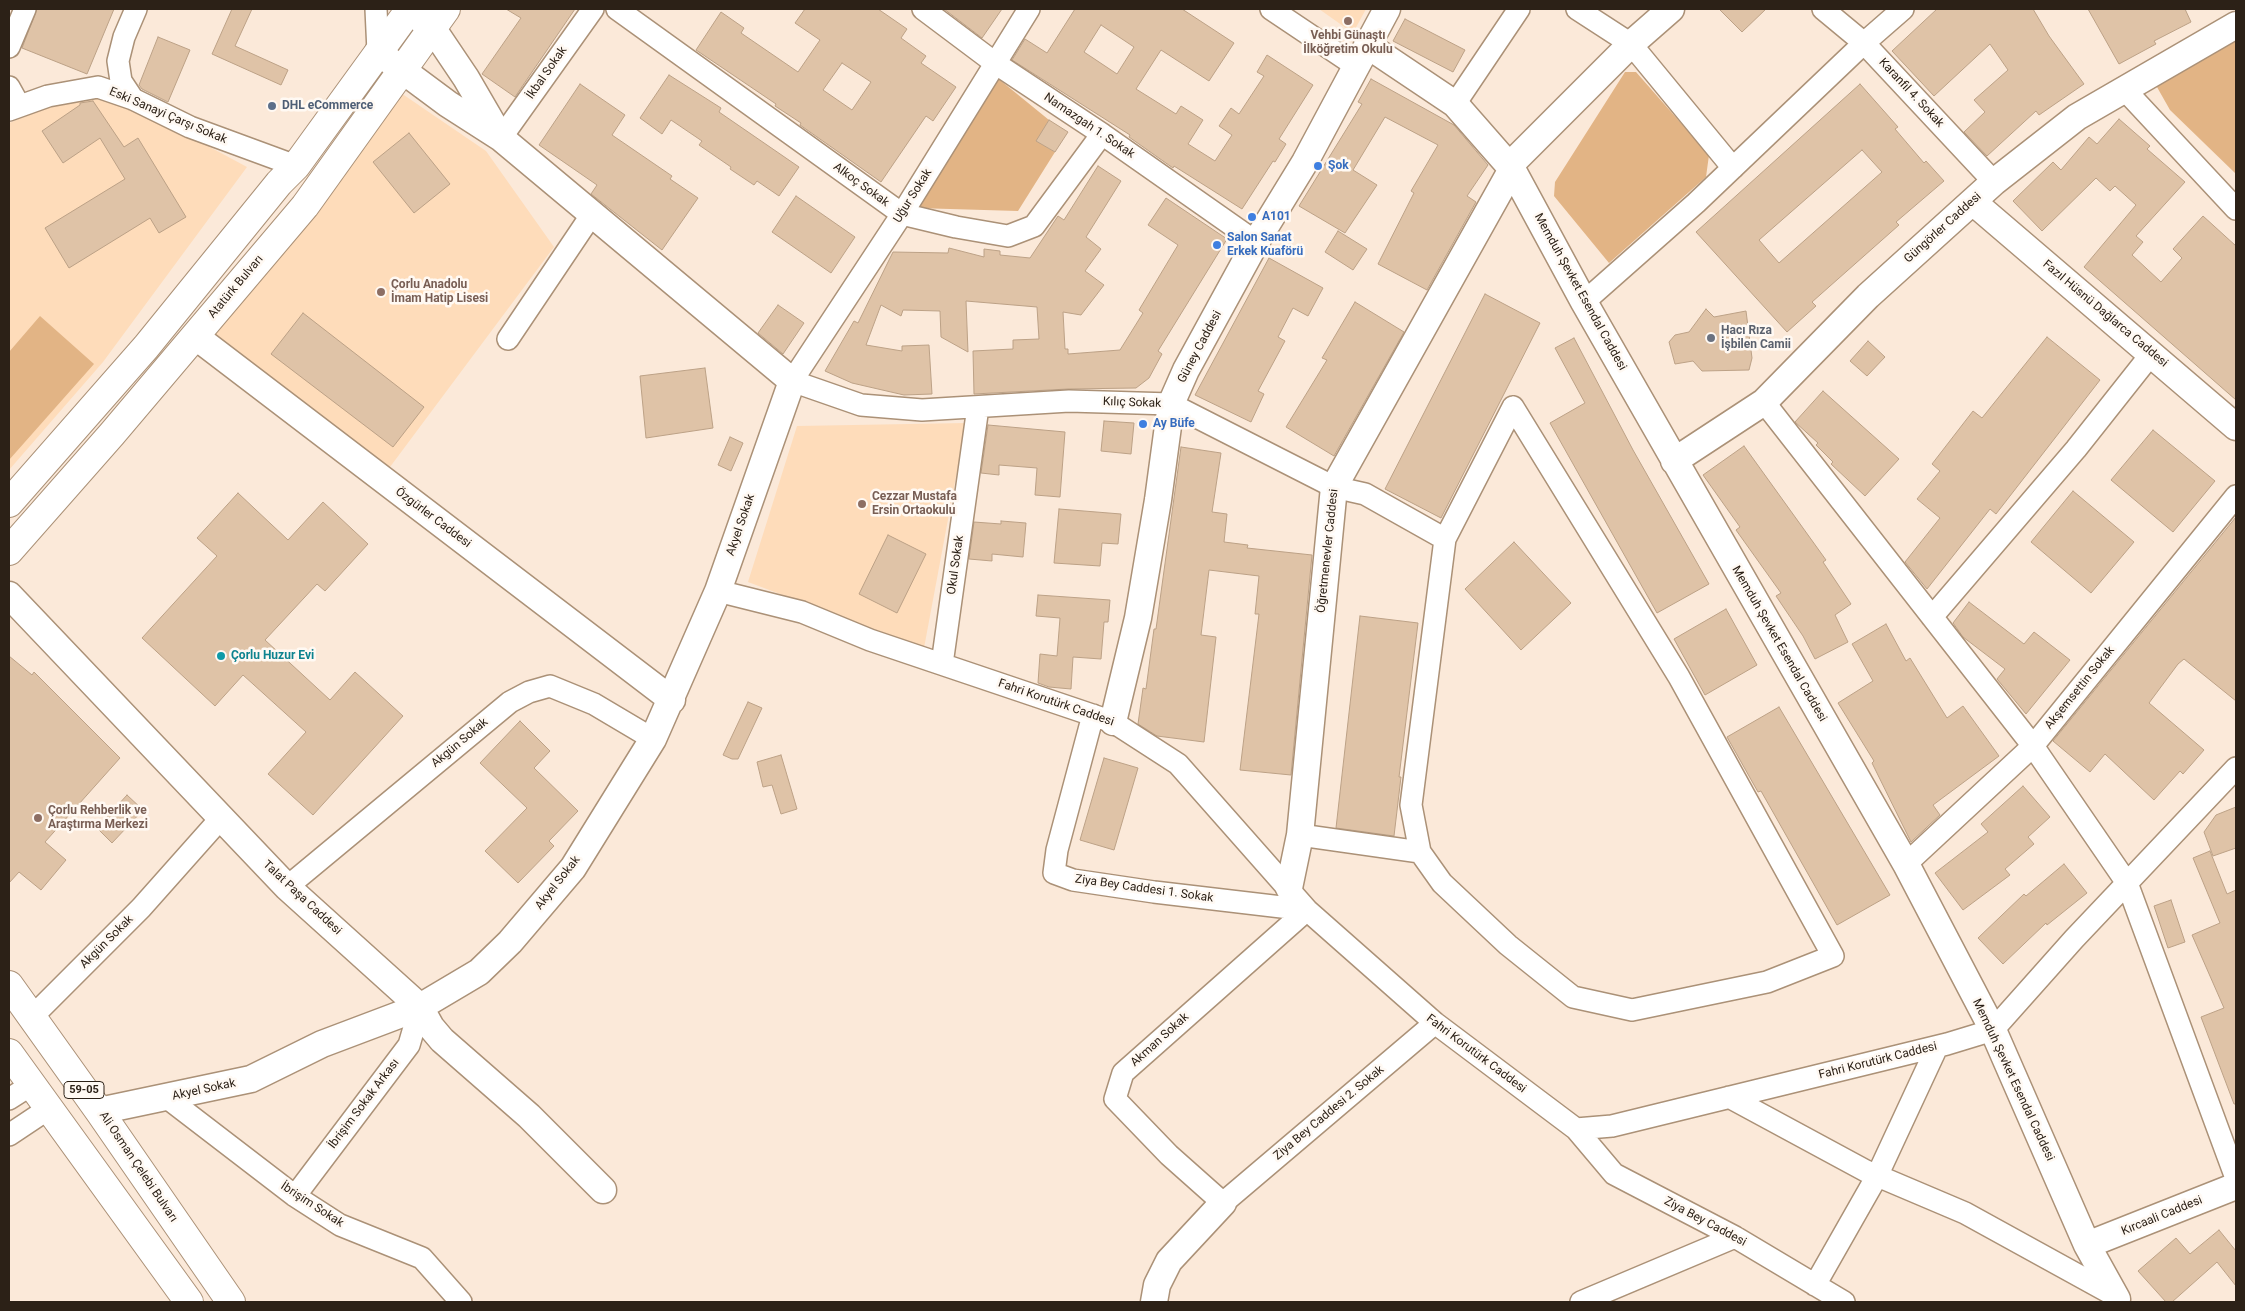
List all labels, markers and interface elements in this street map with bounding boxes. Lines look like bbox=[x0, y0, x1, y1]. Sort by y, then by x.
marker: Vehbi Günaştı İlköğretim Okulu bbox=[1342, 15, 1354, 27]
place label: Vehbi Günaştı İlköğretim Okulu bbox=[1303, 29, 1393, 57]
street label: İkbal Sokak bbox=[524, 44, 570, 102]
street label: Karanfil 4. Sokak bbox=[1875, 55, 1947, 131]
street label: Eski Sanayi Çarşı Sokak bbox=[107, 85, 229, 147]
street label: Namazgah 1. Sokak bbox=[1041, 90, 1137, 162]
place label: DHL eCommerce bbox=[282, 99, 373, 113]
marker: DHL eCommerce bbox=[266, 100, 278, 112]
place label: Şok bbox=[1328, 159, 1349, 173]
street label: Alkoç Sokak bbox=[830, 160, 892, 210]
marker: Şok bbox=[1312, 160, 1324, 172]
street label: Uğur Sokak bbox=[891, 166, 935, 226]
street label: Güngörler Caddesi bbox=[1901, 190, 1985, 266]
place label: A101 bbox=[1262, 210, 1291, 224]
marker: A101 bbox=[1246, 211, 1258, 223]
street label: Memduh Şevket Esendal Caddesi bbox=[1531, 211, 1629, 373]
place label: Salon Sanat Erkek Kuaförü bbox=[1227, 231, 1303, 259]
marker: Salon Sanat Erkek Kuaförü bbox=[1211, 239, 1223, 251]
street label: Atatürk Bulvarı bbox=[205, 252, 267, 322]
street label: Fazıl Hüsnü Dağlarca Caddesi bbox=[2039, 257, 2171, 371]
place label: Çorlu Anadolu İmam Hatip Lisesi bbox=[391, 278, 488, 306]
marker: Çorlu Anadolu İmam Hatip Lisesi bbox=[375, 286, 387, 298]
street label: Güney Caddesi bbox=[1175, 308, 1225, 386]
place label: Hacı Rıza İşbilen Camii bbox=[1721, 324, 1791, 352]
marker: Hacı Rıza İşbilen Camii bbox=[1705, 332, 1717, 344]
street label: Kılıç Sokak bbox=[1103, 395, 1161, 411]
place label: Ay Büfe bbox=[1153, 417, 1195, 431]
marker: Ay Büfe bbox=[1137, 418, 1149, 430]
street label: Özgürler Caddesi bbox=[392, 485, 474, 551]
street label: Öğretmenevler Caddesi bbox=[1314, 488, 1342, 614]
place label: Cezzar Mustafa Ersin Ortaokulu bbox=[872, 490, 957, 518]
street label: Akyel Sokak bbox=[724, 492, 758, 558]
marker: Cezzar Mustafa Ersin Ortaokulu bbox=[856, 498, 868, 510]
street label: Okul Sokak bbox=[945, 535, 967, 595]
street label: Memduh Şevket Esendal Caddesi bbox=[1728, 564, 1830, 724]
street label: Akşemsettin Sokak bbox=[2042, 644, 2118, 732]
place label: Çorlu Huzur Evi bbox=[231, 649, 314, 663]
marker: Çorlu Huzur Evi bbox=[215, 650, 227, 662]
street label: Fahri Korutürk Caddesi bbox=[996, 676, 1116, 730]
street label: Akgün Sokak bbox=[429, 715, 491, 771]
place label: Çorlu Rehberlik ve Araştırma Merkezi bbox=[48, 804, 148, 832]
marker: Çorlu Rehberlik ve Araştırma Merkezi bbox=[32, 812, 44, 824]
street label: Akyel Sokak bbox=[532, 853, 584, 913]
street label: Talat Paşa Caddesi bbox=[260, 858, 344, 938]
street label: Ziya Bey Caddesi 1. Sokak bbox=[1074, 872, 1214, 906]
street label: Akgün Sokak bbox=[77, 912, 137, 972]
street label: Memduh Şevket Esendal Caddesi bbox=[1969, 997, 2057, 1163]
street label: Akman Sokak bbox=[1128, 1010, 1192, 1070]
street label: Fahri Korutürk Caddesi bbox=[1423, 1012, 1529, 1096]
street label: Fahri Korutürk Caddesi bbox=[1817, 1039, 1939, 1083]
street label: İbrişim Sokak Arkası bbox=[325, 1056, 403, 1152]
street label: Ziya Bey Caddesi 2. Sokak bbox=[1271, 1063, 1387, 1163]
street label: Akyel Sokak bbox=[171, 1076, 237, 1104]
road number: 59-05 bbox=[64, 1082, 104, 1098]
street label: Ali Osman Çelebi Bulvarı bbox=[96, 1109, 180, 1225]
street label: İbrişim Sokak bbox=[278, 1179, 346, 1231]
street label: Kırcaali Caddesi bbox=[2119, 1193, 2205, 1239]
street label: Ziya Bey Caddesi bbox=[1661, 1194, 1749, 1250]

